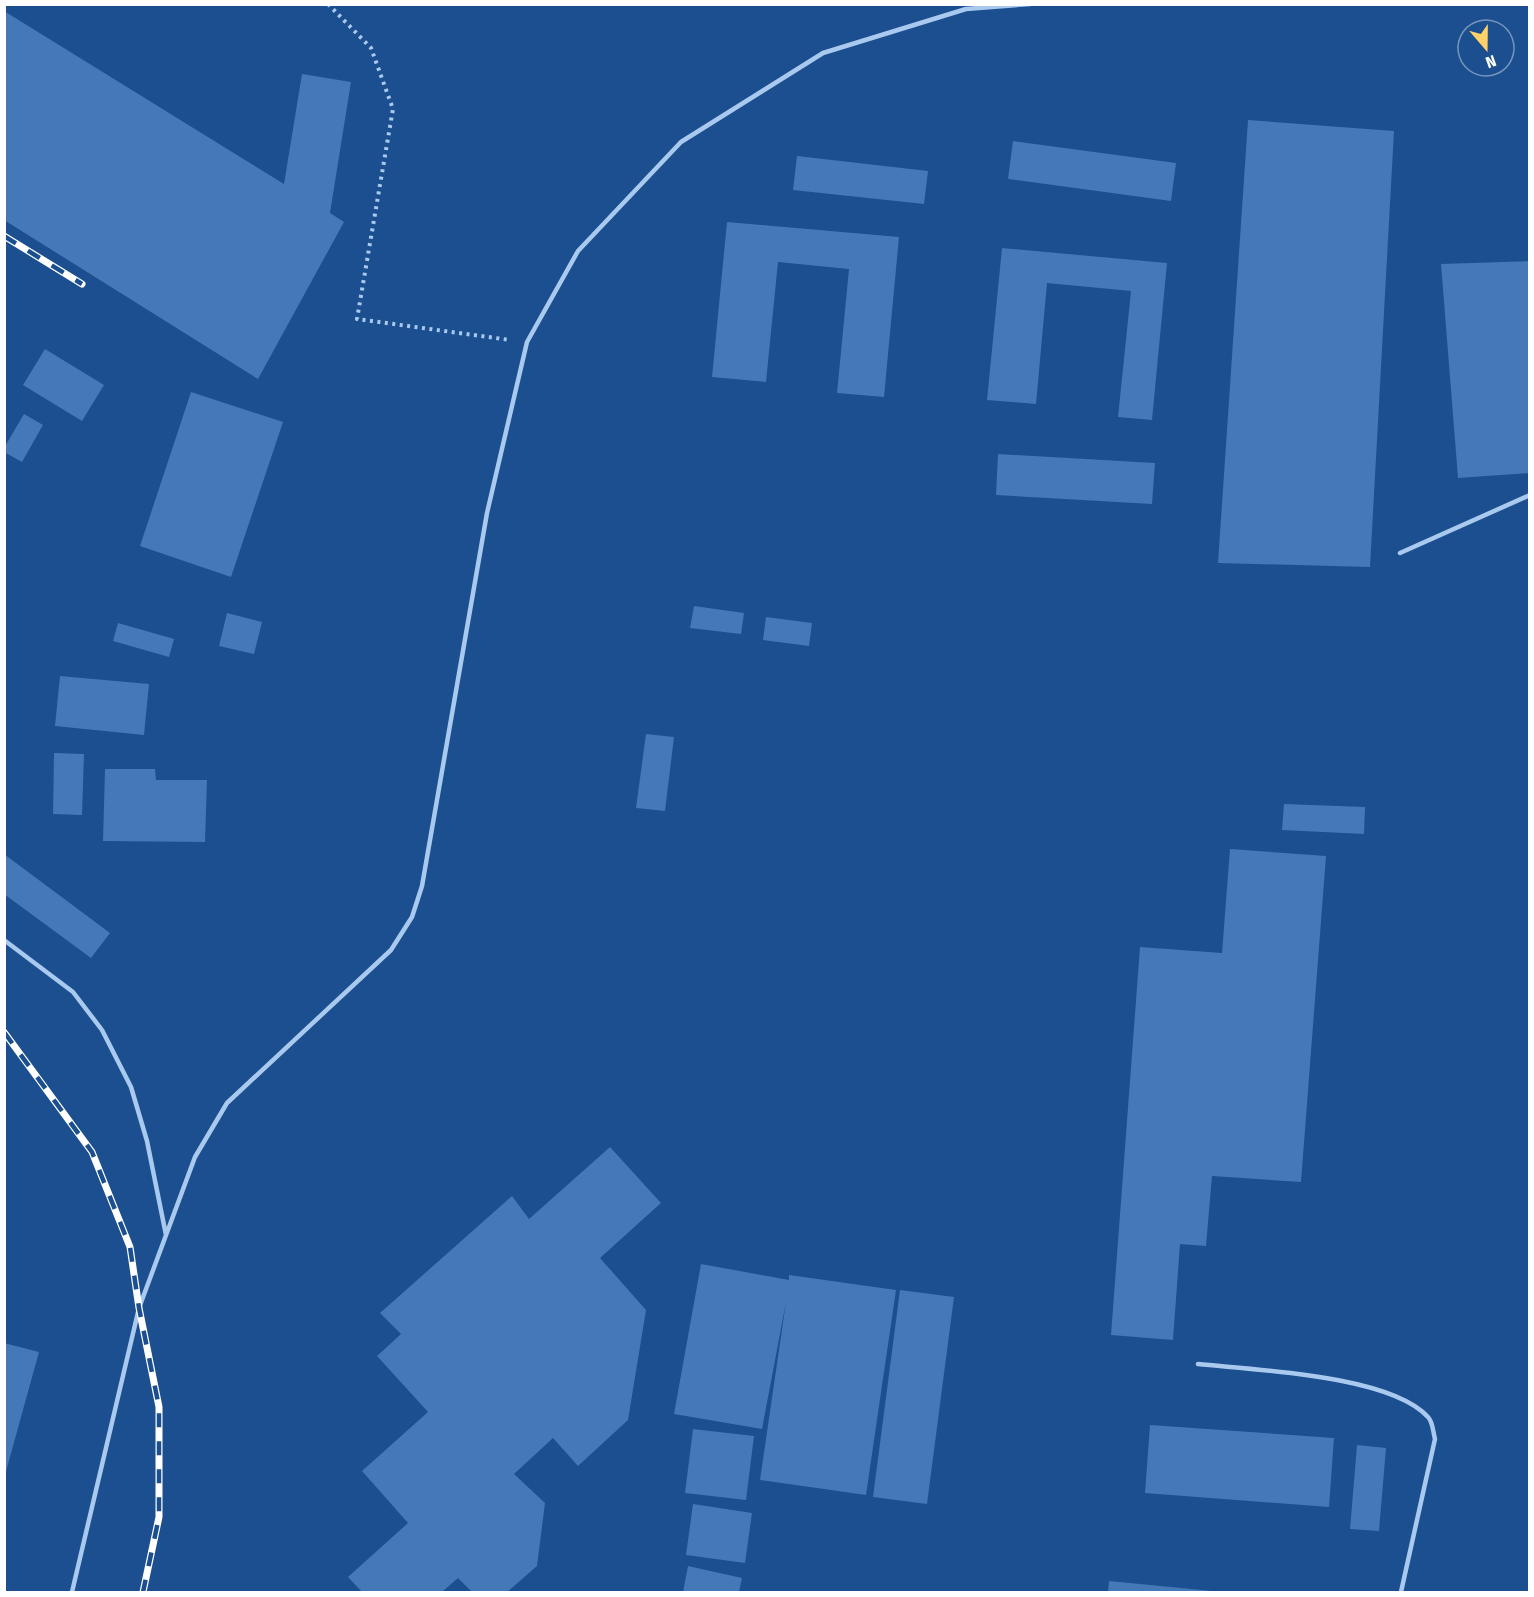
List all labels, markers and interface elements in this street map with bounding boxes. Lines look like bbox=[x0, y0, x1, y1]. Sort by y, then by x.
north arrow bbox=[1456, 18, 1516, 78]
text: N bbox=[1483, 51, 1499, 72]

